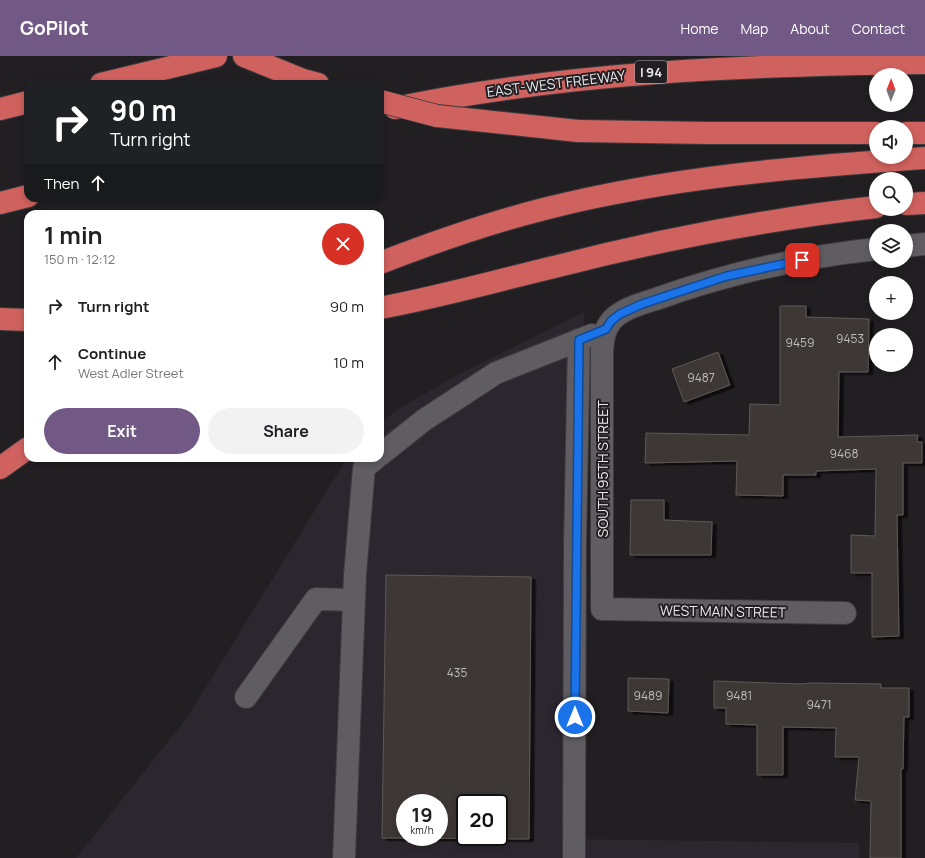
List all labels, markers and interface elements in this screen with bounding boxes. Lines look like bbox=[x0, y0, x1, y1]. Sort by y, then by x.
text: GoPilot bbox=[20, 15, 88, 41]
text: Home bbox=[681, 19, 718, 38]
text: Map bbox=[740, 19, 768, 38]
text: About bbox=[790, 19, 830, 38]
text: Contact bbox=[852, 19, 905, 38]
road number: I 94 bbox=[635, 61, 667, 83]
street label: EAST-WEST FREEWAY bbox=[486, 65, 626, 101]
north arrow bbox=[869, 68, 913, 112]
map controls bbox=[869, 68, 913, 372]
text: 90 m bbox=[110, 91, 177, 129]
icon: right bbox=[44, 96, 96, 148]
button: sound bbox=[869, 120, 913, 164]
text: Turn right bbox=[110, 127, 191, 151]
icon: ahead bbox=[87, 172, 109, 194]
button: search bbox=[869, 172, 913, 216]
text: Then bbox=[44, 173, 79, 194]
text: 1 min bbox=[44, 218, 103, 251]
button: close bbox=[322, 223, 364, 265]
button: layers bbox=[869, 224, 913, 268]
pin bbox=[785, 243, 819, 277]
icon: arrive bbox=[791, 249, 813, 271]
text: 150 m · 12:12 bbox=[44, 250, 115, 268]
button: + bbox=[869, 276, 913, 320]
icon: right bbox=[44, 295, 66, 317]
text: Turn right bbox=[78, 296, 149, 317]
text: 90 m bbox=[330, 296, 364, 317]
button: − bbox=[869, 328, 913, 372]
house number: 9453 bbox=[836, 330, 864, 347]
house number: 9459 bbox=[786, 334, 814, 351]
text: Continue bbox=[78, 343, 146, 364]
icon: ahead bbox=[44, 351, 66, 373]
text: 10 m bbox=[333, 352, 364, 373]
text: West Adler Street bbox=[78, 364, 184, 382]
house number: 9487 bbox=[687, 369, 715, 386]
street label: SOUTH 95TH STREET bbox=[593, 400, 612, 537]
button: Exit bbox=[44, 408, 200, 454]
button: Share bbox=[208, 408, 364, 454]
house number: 9468 bbox=[830, 445, 858, 462]
street label: WEST MAIN STREET bbox=[660, 600, 787, 622]
house number: 435 bbox=[447, 664, 467, 681]
house number: 9489 bbox=[634, 687, 662, 704]
house number: 9481 bbox=[726, 687, 752, 704]
position arrow bbox=[554, 696, 596, 738]
house number: 9471 bbox=[806, 696, 832, 713]
speed limit sign: 20 bbox=[456, 794, 508, 846]
text: 19 bbox=[411, 801, 433, 828]
text: km/h bbox=[410, 823, 434, 837]

